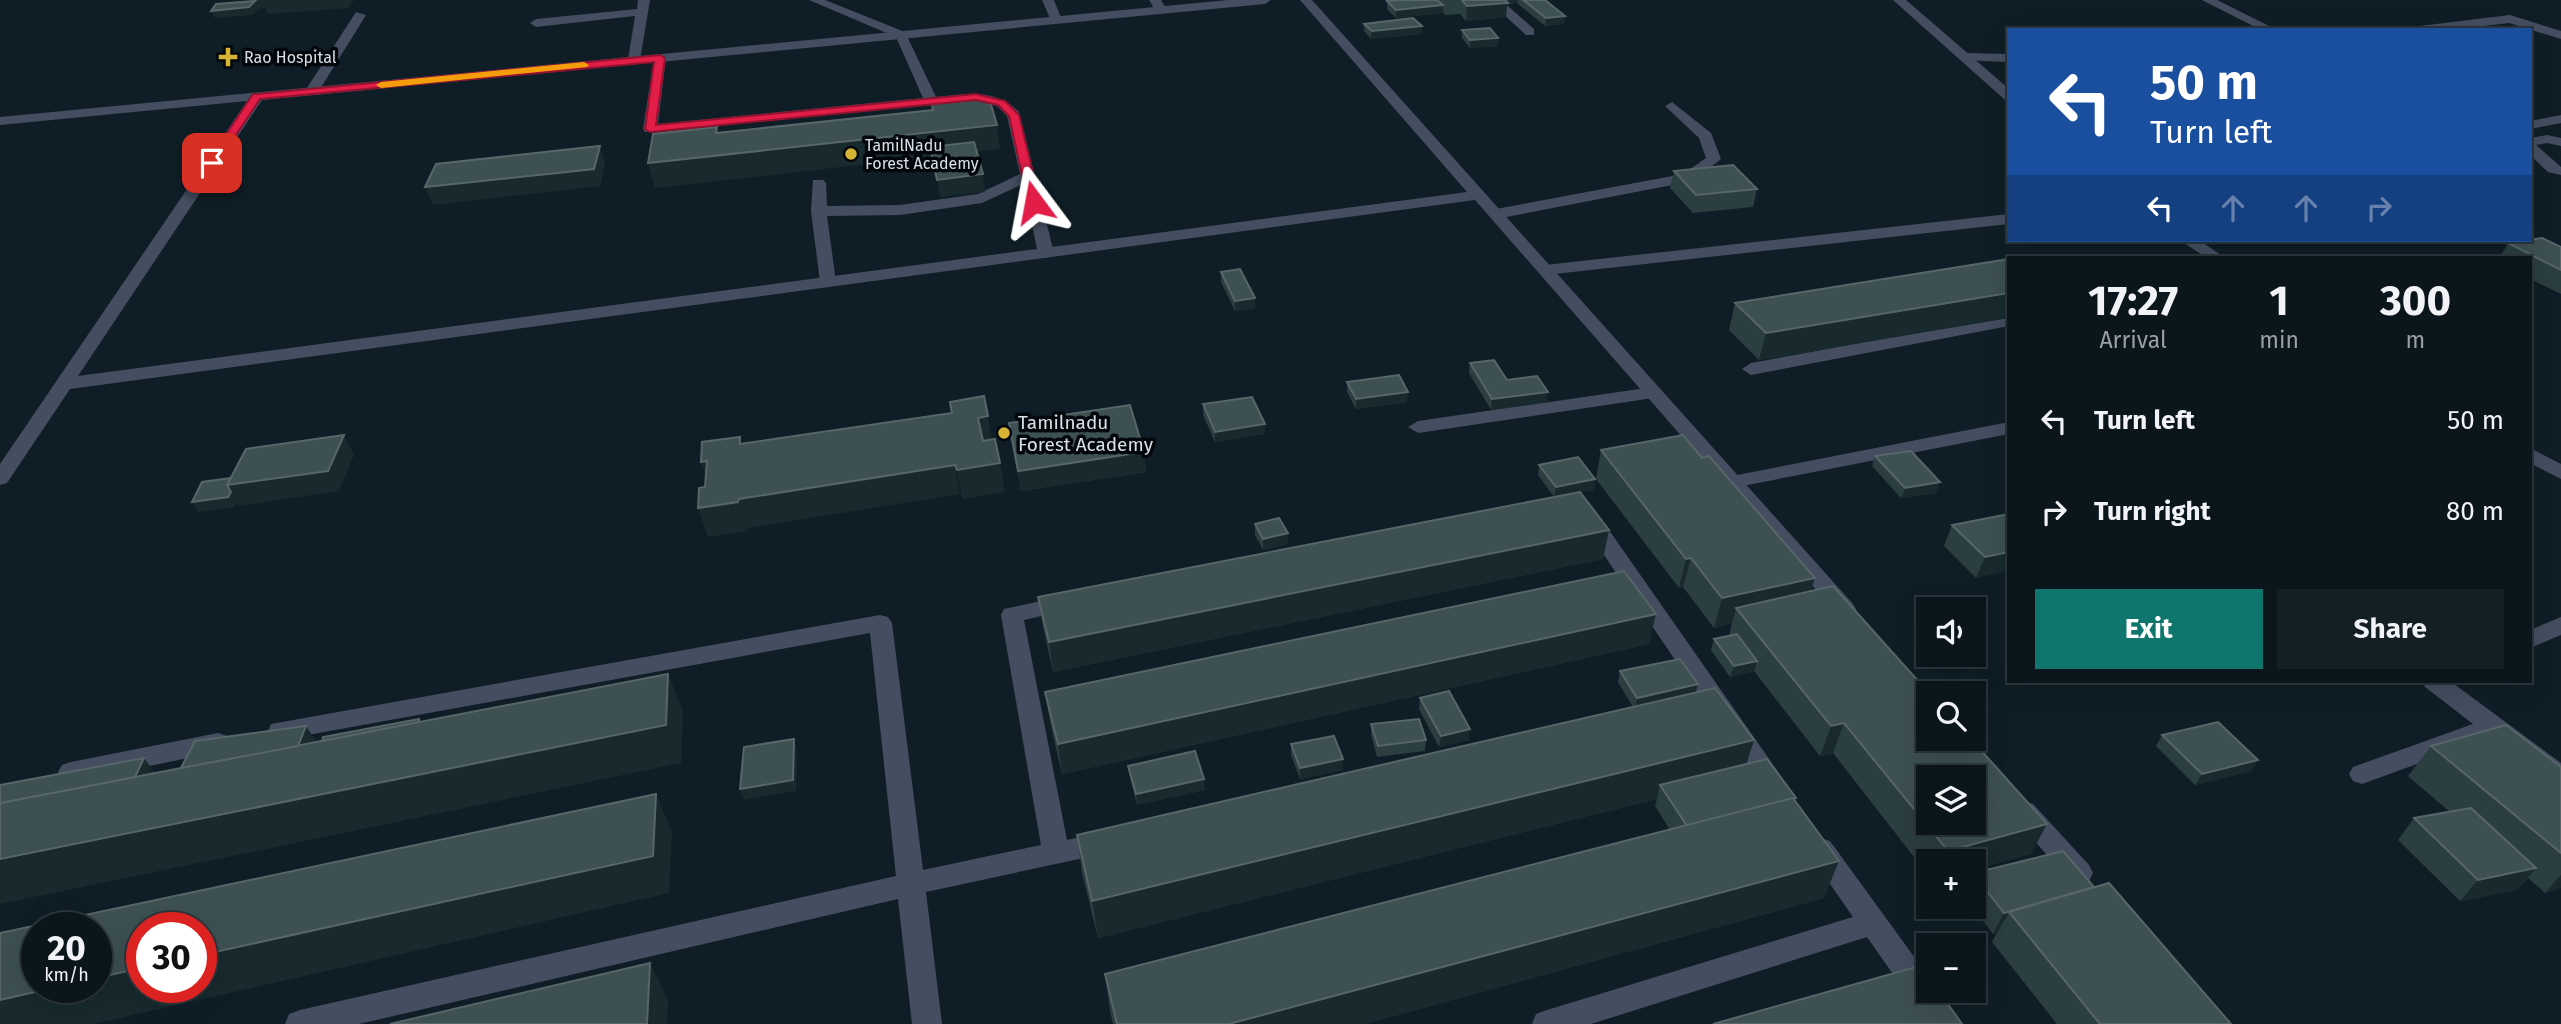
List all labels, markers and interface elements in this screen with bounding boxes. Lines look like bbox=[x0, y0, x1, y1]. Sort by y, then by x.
marker: Rao Hospital bbox=[218, 47, 238, 67]
place label: Rao Hospital bbox=[244, 48, 337, 67]
text: 50 m bbox=[2150, 53, 2258, 112]
icon: left bbox=[2035, 56, 2126, 147]
text: Turn left bbox=[2150, 113, 2272, 151]
pin bbox=[182, 133, 242, 193]
place label: TamilNadu Forest Academy bbox=[865, 136, 979, 173]
icon: arrive bbox=[193, 144, 231, 182]
marker: TamilNadu Forest Academy bbox=[843, 146, 859, 162]
position arrow bbox=[997, 165, 1071, 239]
icon: left bbox=[2141, 189, 2179, 227]
icon: ahead bbox=[2214, 189, 2252, 227]
icon: ahead bbox=[2287, 189, 2325, 227]
icon: right bbox=[2360, 189, 2398, 227]
text: 17:27 bbox=[2088, 276, 2178, 326]
text: 1 bbox=[2269, 276, 2289, 326]
text: 300 bbox=[2380, 276, 2451, 326]
text: Arrival bbox=[2099, 326, 2167, 354]
text: min bbox=[2259, 326, 2299, 354]
text: m bbox=[2406, 326, 2425, 354]
icon: left bbox=[2035, 402, 2073, 440]
text: Turn left bbox=[2094, 405, 2195, 436]
text: 50 m bbox=[2447, 405, 2504, 436]
place label: Tamilnadu Forest Academy bbox=[1018, 411, 1154, 456]
marker: Tamilnadu Forest Academy bbox=[996, 425, 1012, 441]
icon: right bbox=[2035, 493, 2073, 531]
text: Turn right bbox=[2094, 496, 2211, 527]
text: 80 m bbox=[2446, 496, 2504, 527]
button: Exit bbox=[2035, 589, 2263, 669]
button: Share bbox=[2277, 589, 2504, 669]
map controls bbox=[1916, 597, 1986, 1003]
button: sound bbox=[1916, 597, 1986, 667]
button: search bbox=[1916, 681, 1986, 751]
button: layers bbox=[1916, 765, 1986, 835]
button: + bbox=[1916, 849, 1986, 919]
speed limit sign: 30 bbox=[126, 912, 217, 1003]
text: 20 bbox=[47, 927, 86, 969]
button: − bbox=[1916, 933, 1986, 1003]
text: km/h bbox=[44, 964, 89, 986]

